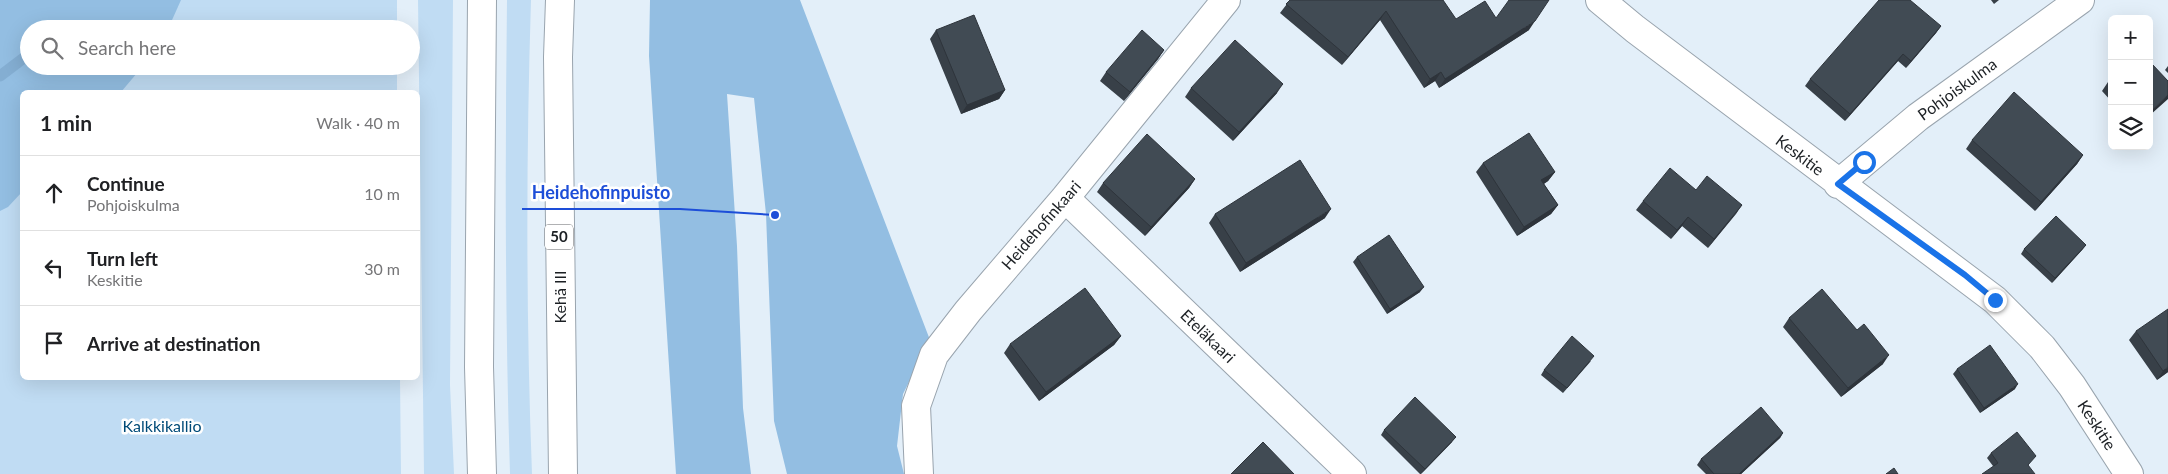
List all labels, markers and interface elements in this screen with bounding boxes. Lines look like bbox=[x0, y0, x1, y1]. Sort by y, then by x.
map controls bbox=[2108, 15, 2153, 150]
button: + bbox=[2108, 15, 2153, 60]
search box bbox=[20, 20, 420, 75]
icon: search bbox=[38, 34, 66, 62]
text: Search here bbox=[78, 36, 176, 59]
street label: Pohjoiskulma bbox=[1914, 54, 2000, 124]
button: − bbox=[2108, 60, 2153, 105]
button: layers bbox=[2108, 105, 2153, 150]
text: 1 min bbox=[40, 110, 92, 135]
text: Walk · 40 m bbox=[316, 113, 400, 132]
street label: Keskitie bbox=[1772, 130, 1828, 179]
route start bbox=[1853, 151, 1876, 174]
text: Continue bbox=[87, 172, 165, 195]
callout: Heidehofinpuisto bbox=[522, 176, 680, 209]
street label: Heidehofinkaari bbox=[997, 176, 1084, 273]
icon: ahead bbox=[40, 179, 68, 207]
text: Heidehofinpuisto bbox=[532, 181, 670, 203]
text: 10 m bbox=[364, 184, 400, 203]
text: Pohjoiskulma bbox=[87, 195, 180, 214]
road number: 50 bbox=[545, 224, 573, 250]
text: Turn left bbox=[87, 247, 158, 270]
icon: left bbox=[40, 254, 68, 282]
text: 30 m bbox=[364, 259, 400, 278]
text: Keskitie bbox=[87, 270, 143, 289]
street label: Kehä III bbox=[550, 271, 569, 323]
route end bbox=[1984, 289, 2007, 312]
street label: Eteläkaari bbox=[1177, 305, 1240, 366]
icon: arrive bbox=[40, 329, 68, 357]
text: Arrive at destination bbox=[87, 332, 260, 355]
street label: Keskitie bbox=[2074, 396, 2121, 453]
park label: Kalkkikallio bbox=[123, 416, 201, 435]

